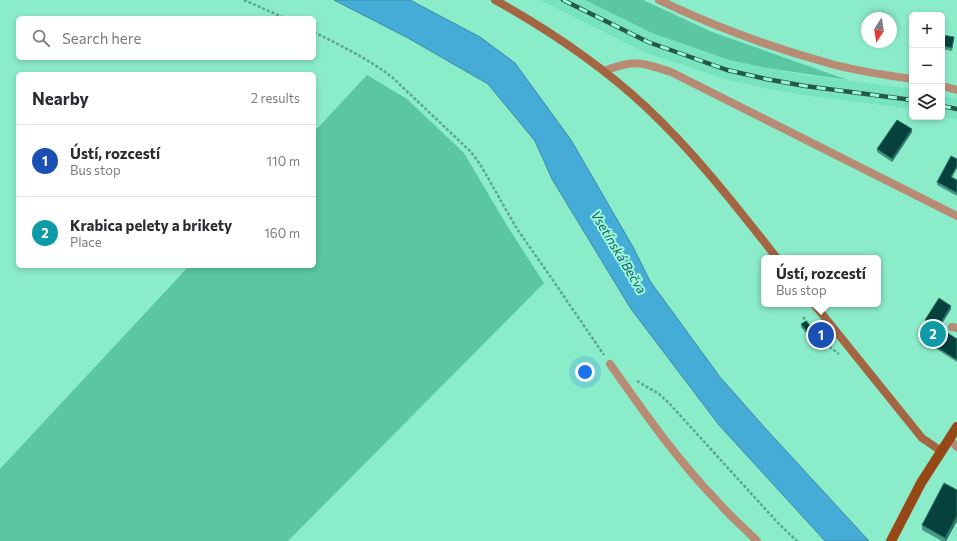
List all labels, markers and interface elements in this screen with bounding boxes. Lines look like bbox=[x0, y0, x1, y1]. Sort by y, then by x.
north arrow bbox=[861, 12, 897, 48]
map controls bbox=[909, 12, 945, 120]
button: + bbox=[909, 12, 945, 48]
search box bbox=[16, 16, 316, 60]
icon: search bbox=[30, 27, 52, 49]
text: Search here bbox=[62, 29, 141, 47]
button: − bbox=[909, 48, 945, 84]
button: layers bbox=[909, 84, 945, 120]
text: Nearby bbox=[32, 88, 89, 109]
text: 2 results bbox=[251, 90, 300, 106]
text: Ústí, rozcestí bbox=[70, 144, 160, 162]
text: 1 bbox=[42, 153, 48, 169]
text: 110 m bbox=[267, 153, 300, 169]
text: Bus stop bbox=[70, 162, 121, 178]
water label: Vsetínská Bečva bbox=[588, 208, 650, 297]
text: Krabica pelety a brikety bbox=[70, 216, 232, 234]
text: 2 bbox=[41, 225, 49, 241]
text: 160 m bbox=[264, 225, 300, 241]
text: Place bbox=[70, 234, 102, 250]
popup bbox=[761, 255, 881, 307]
text: Ústí, rozcestí bbox=[776, 264, 866, 282]
text: Bus stop bbox=[776, 282, 827, 298]
pin: 2 bbox=[920, 319, 946, 349]
pin: 1 bbox=[808, 320, 834, 350]
your location bbox=[575, 362, 595, 382]

